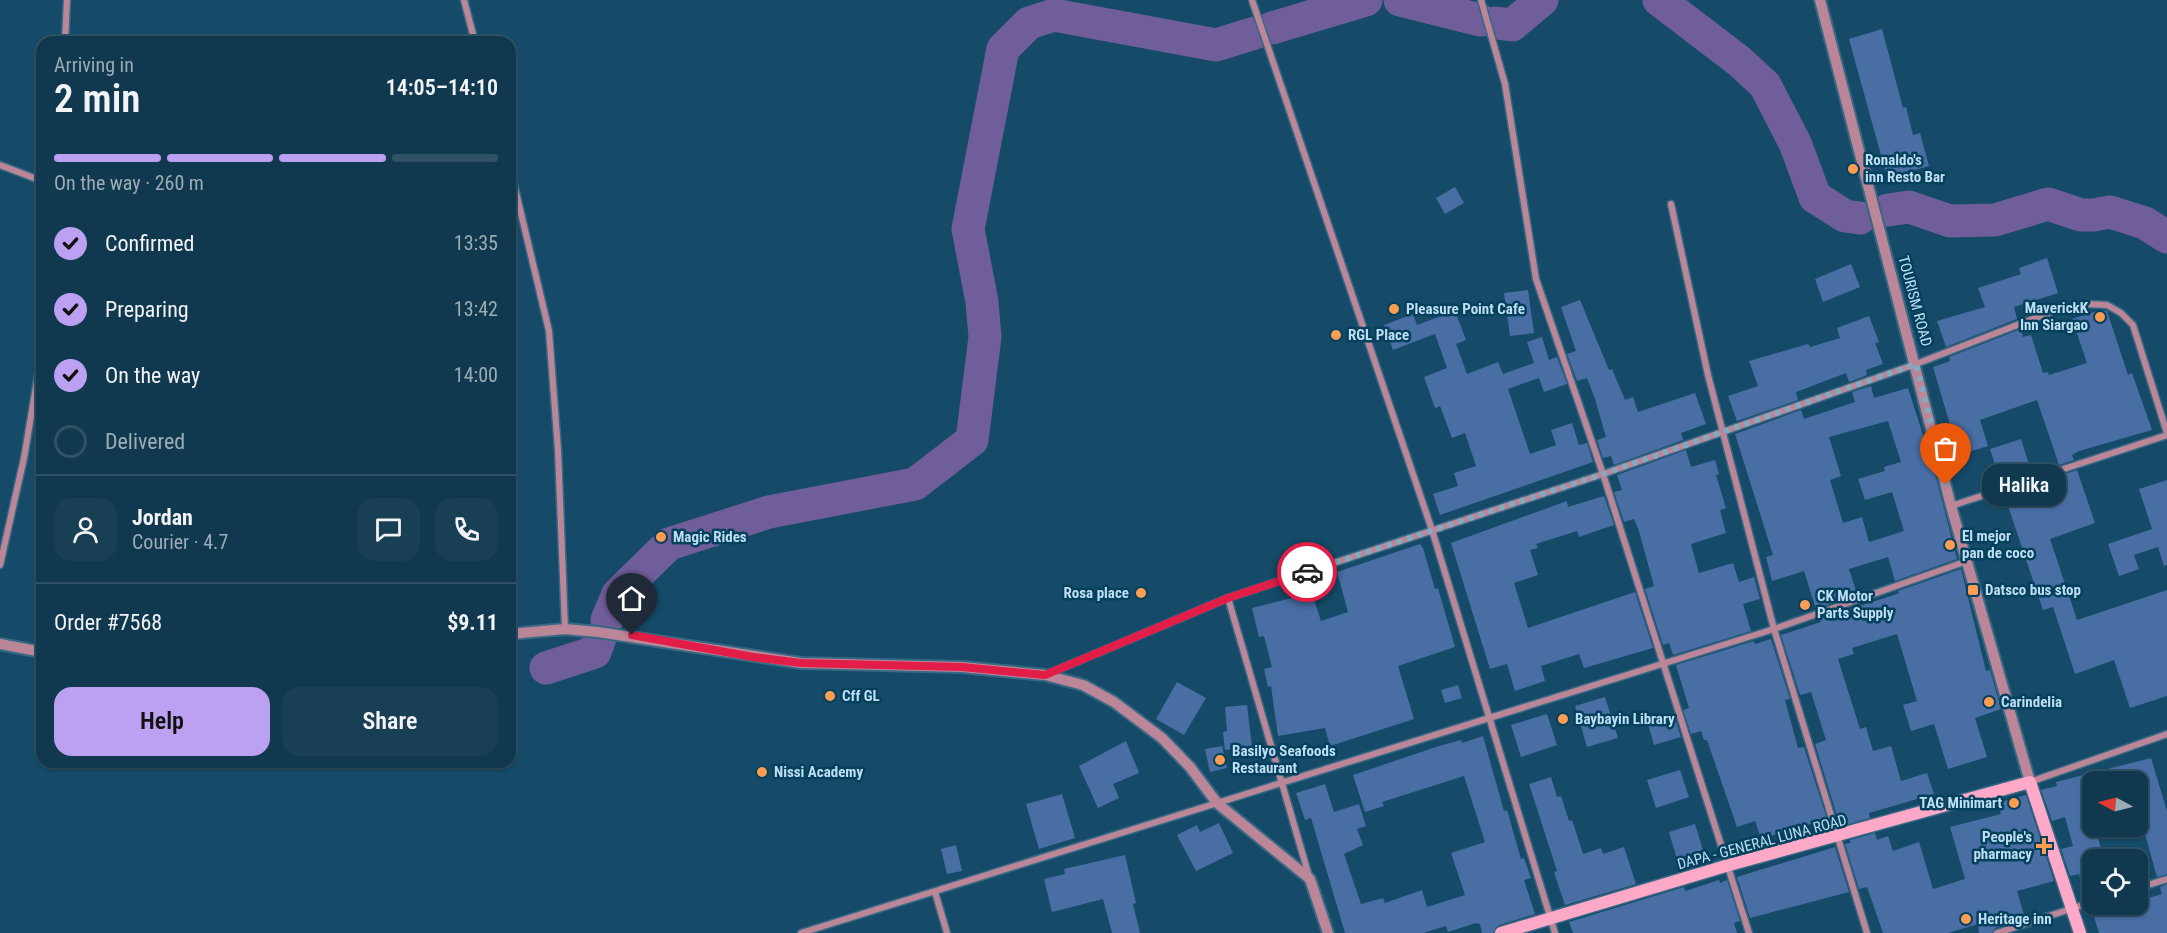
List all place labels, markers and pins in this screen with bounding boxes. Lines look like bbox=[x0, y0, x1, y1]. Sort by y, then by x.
place label: Ronaldo's inn Resto Bar bbox=[1865, 151, 1945, 186]
marker: Ronaldo's inn Resto Bar bbox=[1846, 162, 1860, 176]
place label: MaverickK Inn Siargao bbox=[2020, 299, 2089, 334]
place label: Pleasure Point Cafe bbox=[1406, 300, 1525, 318]
marker: Pleasure Point Cafe bbox=[1387, 302, 1401, 316]
marker: MaverickK Inn Siargao bbox=[2093, 310, 2107, 324]
place label: RGL Place bbox=[1348, 326, 1409, 344]
marker: RGL Place bbox=[1329, 328, 1343, 342]
pin bbox=[1920, 423, 1971, 485]
callout: Halika bbox=[1982, 464, 2066, 506]
place label: El mejor pan de coco bbox=[1962, 527, 2034, 562]
place label: Magic Rides bbox=[673, 528, 747, 546]
marker: Magic Rides bbox=[654, 530, 668, 544]
marker: El mejor pan de coco bbox=[1943, 538, 1957, 552]
pin bbox=[606, 573, 657, 635]
place label: Datsco bus stop bbox=[1985, 581, 2081, 599]
marker: Datsco bus stop bbox=[1966, 583, 1980, 597]
place label: Rosa place bbox=[1064, 584, 1129, 602]
marker: Rosa place bbox=[1134, 586, 1148, 600]
place label: CK Motor Parts Supply bbox=[1817, 587, 1894, 622]
marker: CK Motor Parts Supply bbox=[1798, 598, 1812, 612]
place label: Cff GL bbox=[842, 687, 880, 705]
marker: Cff GL bbox=[823, 689, 837, 703]
place label: Carindelia bbox=[2001, 693, 2062, 711]
marker: Carindelia bbox=[1982, 695, 1996, 709]
place label: Baybayin Library bbox=[1575, 710, 1675, 728]
marker: Baybayin Library bbox=[1556, 712, 1570, 726]
place label: Basilyo Seafoods Restaurant bbox=[1232, 742, 1336, 777]
marker: Basilyo Seafoods Restaurant bbox=[1213, 753, 1227, 767]
place label: Nissi Academy bbox=[774, 763, 863, 781]
marker: Nissi Academy bbox=[755, 765, 769, 779]
place label: TAG Minimart bbox=[1919, 794, 2002, 812]
marker: TAG Minimart bbox=[2007, 796, 2021, 810]
place label: People's pharmacy bbox=[1973, 828, 2032, 863]
marker: People's pharmacy bbox=[2037, 839, 2051, 853]
place label: Heritage inn bbox=[1978, 910, 2052, 928]
marker: Heritage inn bbox=[1959, 912, 1973, 926]

